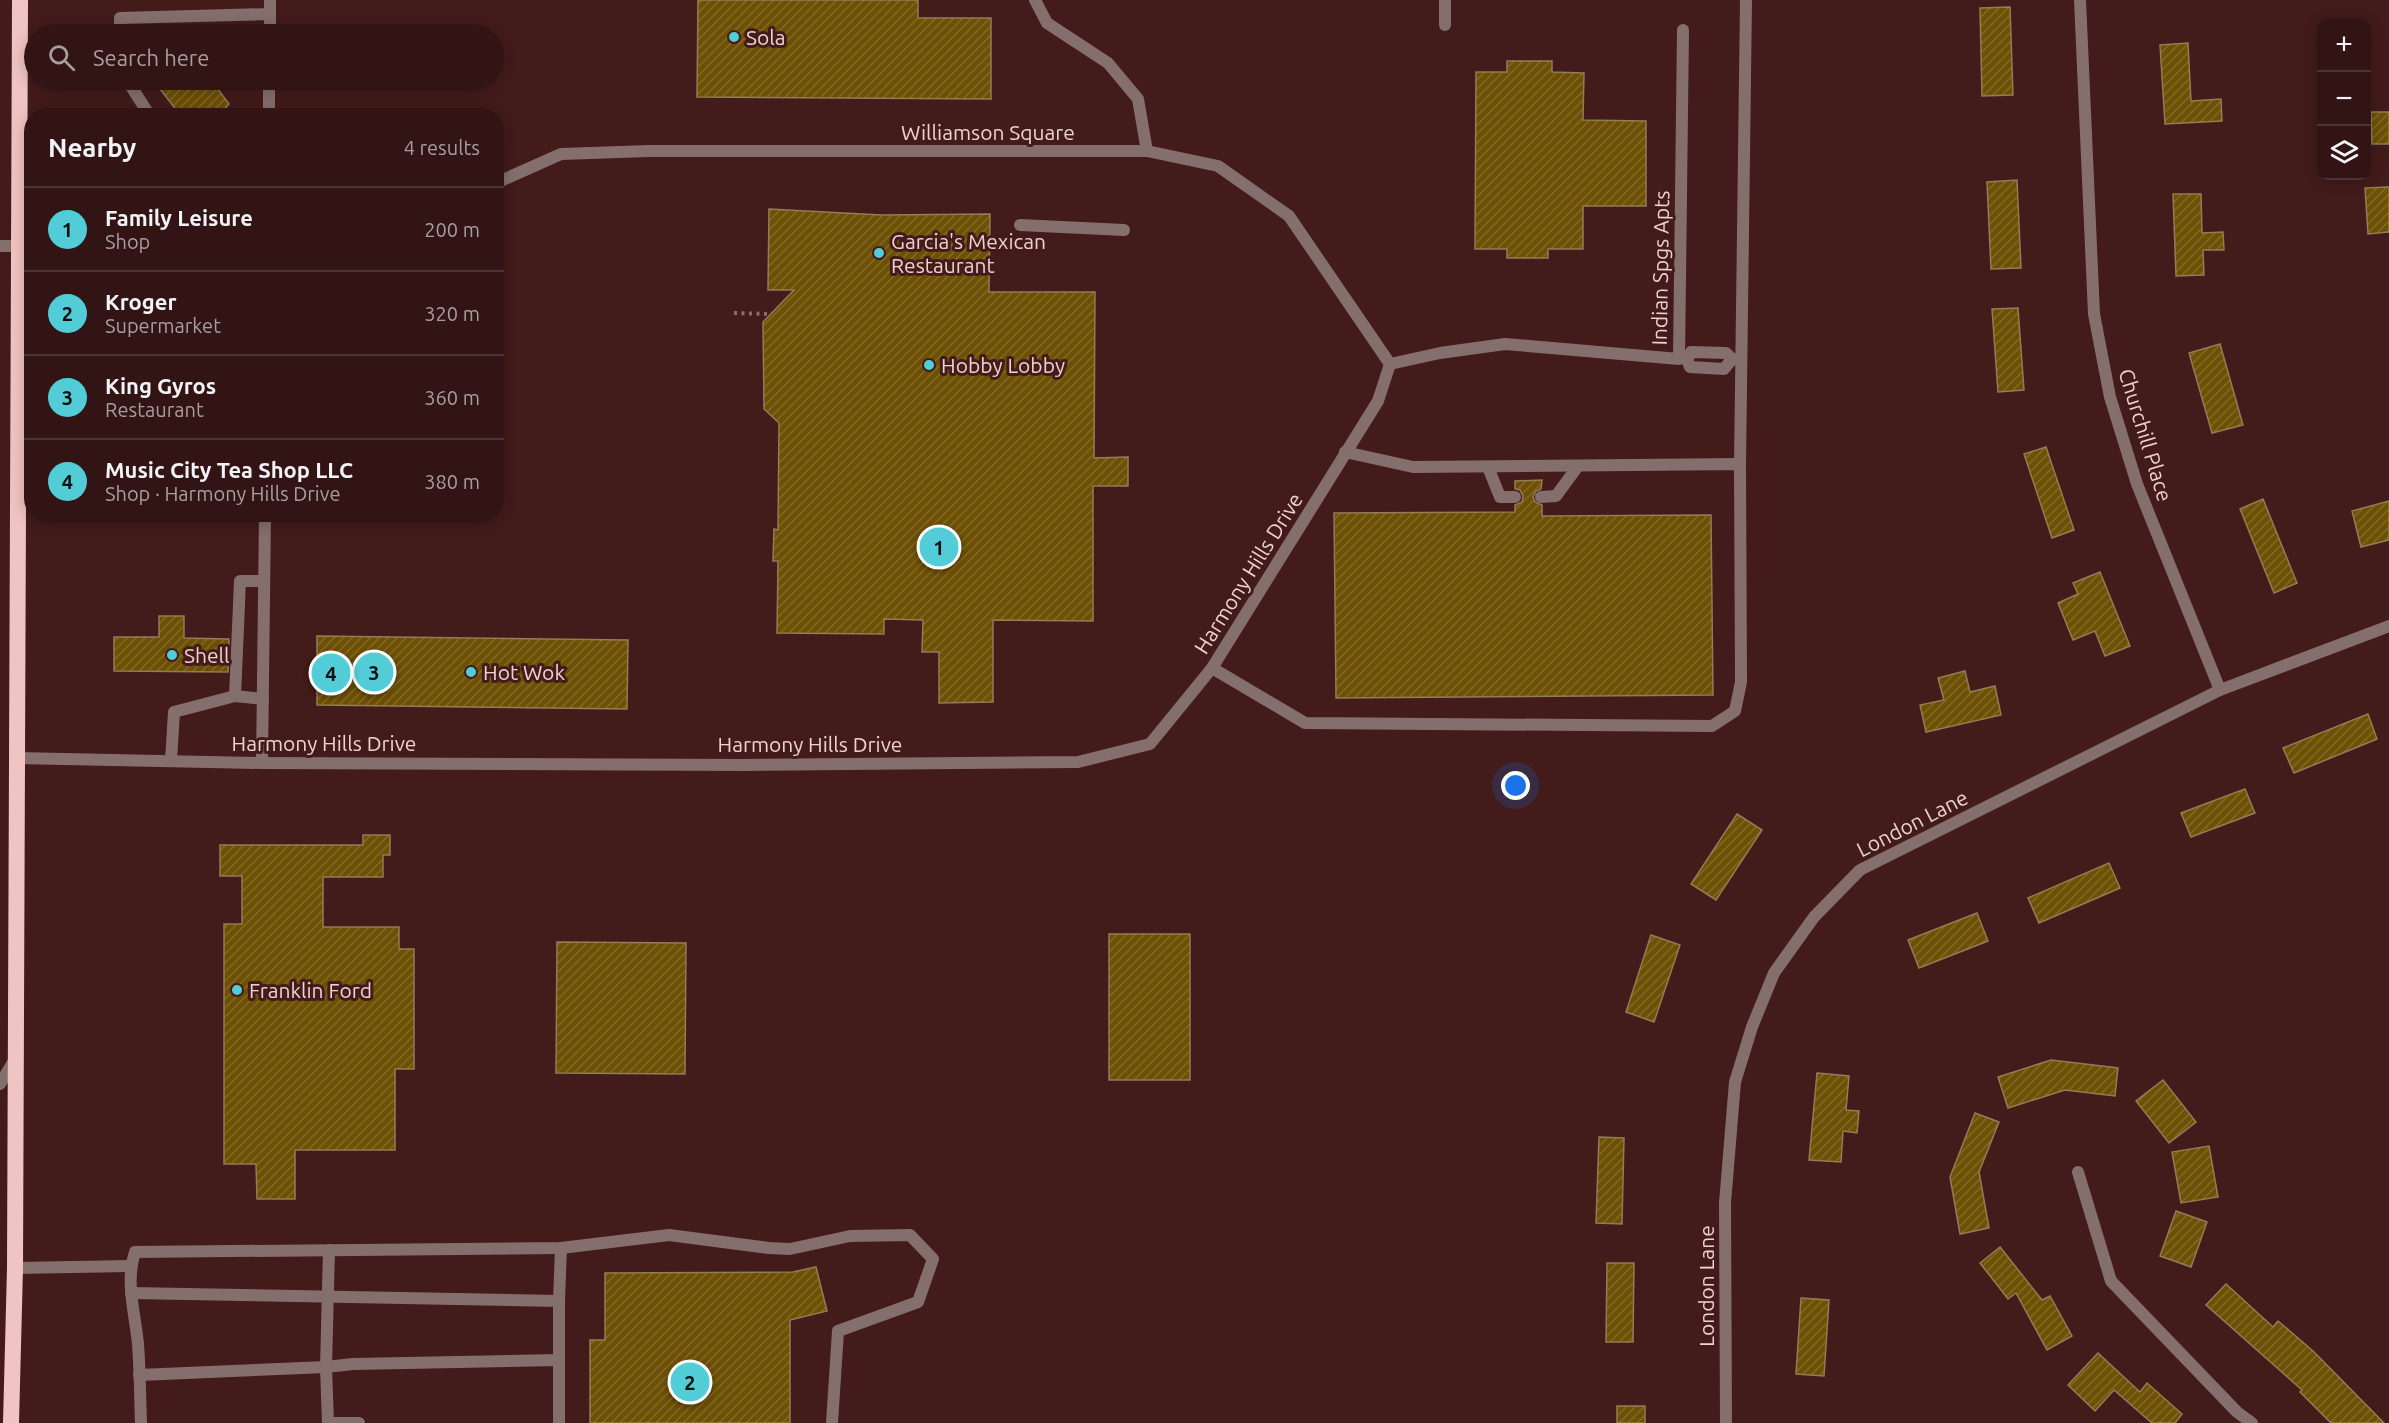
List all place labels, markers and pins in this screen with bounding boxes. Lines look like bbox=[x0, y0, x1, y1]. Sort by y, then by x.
place label: Sola bbox=[746, 25, 786, 49]
marker: Sola bbox=[727, 30, 741, 44]
place label: Garcia's Mexican Restaurant bbox=[891, 229, 1046, 277]
marker: Garcia's Mexican Restaurant bbox=[872, 246, 886, 260]
place label: Hobby Lobby bbox=[941, 353, 1065, 377]
marker: Hobby Lobby bbox=[922, 358, 936, 372]
pin: 1 bbox=[920, 524, 958, 570]
place label: Shell bbox=[184, 643, 230, 667]
marker: Shell bbox=[165, 648, 179, 662]
pin: 4 bbox=[312, 650, 350, 696]
pin: 3 bbox=[354, 650, 394, 694]
place label: Hot Wok bbox=[483, 660, 565, 684]
marker: Hot Wok bbox=[464, 665, 478, 679]
place label: Franklin Ford bbox=[249, 978, 372, 1002]
marker: Franklin Ford bbox=[230, 983, 244, 997]
pin: 2 bbox=[670, 1360, 710, 1404]

